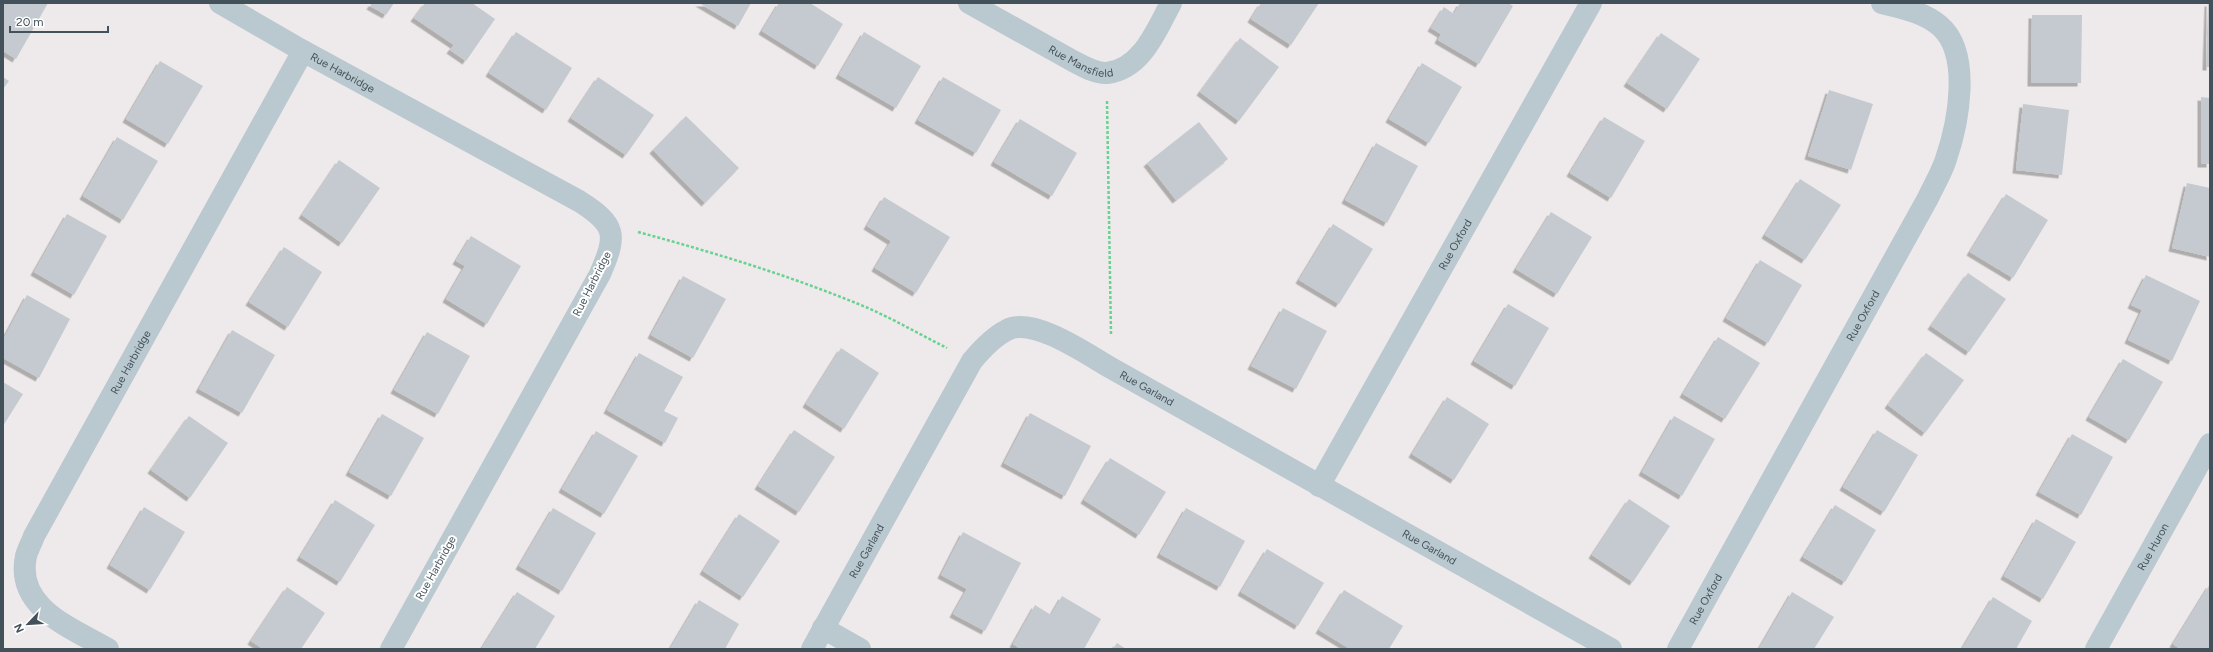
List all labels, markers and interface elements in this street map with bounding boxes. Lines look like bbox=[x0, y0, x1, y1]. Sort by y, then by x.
scale bar bbox=[10, 8, 108, 34]
text: 20 m bbox=[16, 15, 44, 29]
street label: Rue Mansfield bbox=[1046, 42, 1114, 80]
street label: Rue Harbridge bbox=[308, 50, 377, 95]
street label: Rue Oxford bbox=[1435, 217, 1474, 272]
street label: Rue Harbridge bbox=[570, 249, 614, 319]
street label: Rue Oxford bbox=[1843, 288, 1882, 343]
street label: Rue Harbridge bbox=[108, 328, 153, 396]
street label: Rue Garland bbox=[1118, 368, 1176, 409]
street label: Rue Huron bbox=[2134, 521, 2171, 573]
street label: Rue Garland bbox=[846, 522, 887, 581]
street label: Rue Garland bbox=[1400, 527, 1459, 567]
street label: Rue Harbridge bbox=[413, 534, 459, 602]
street label: Rue Oxford bbox=[1686, 571, 1725, 627]
north arrow bbox=[8, 604, 48, 644]
text: N bbox=[12, 621, 27, 635]

